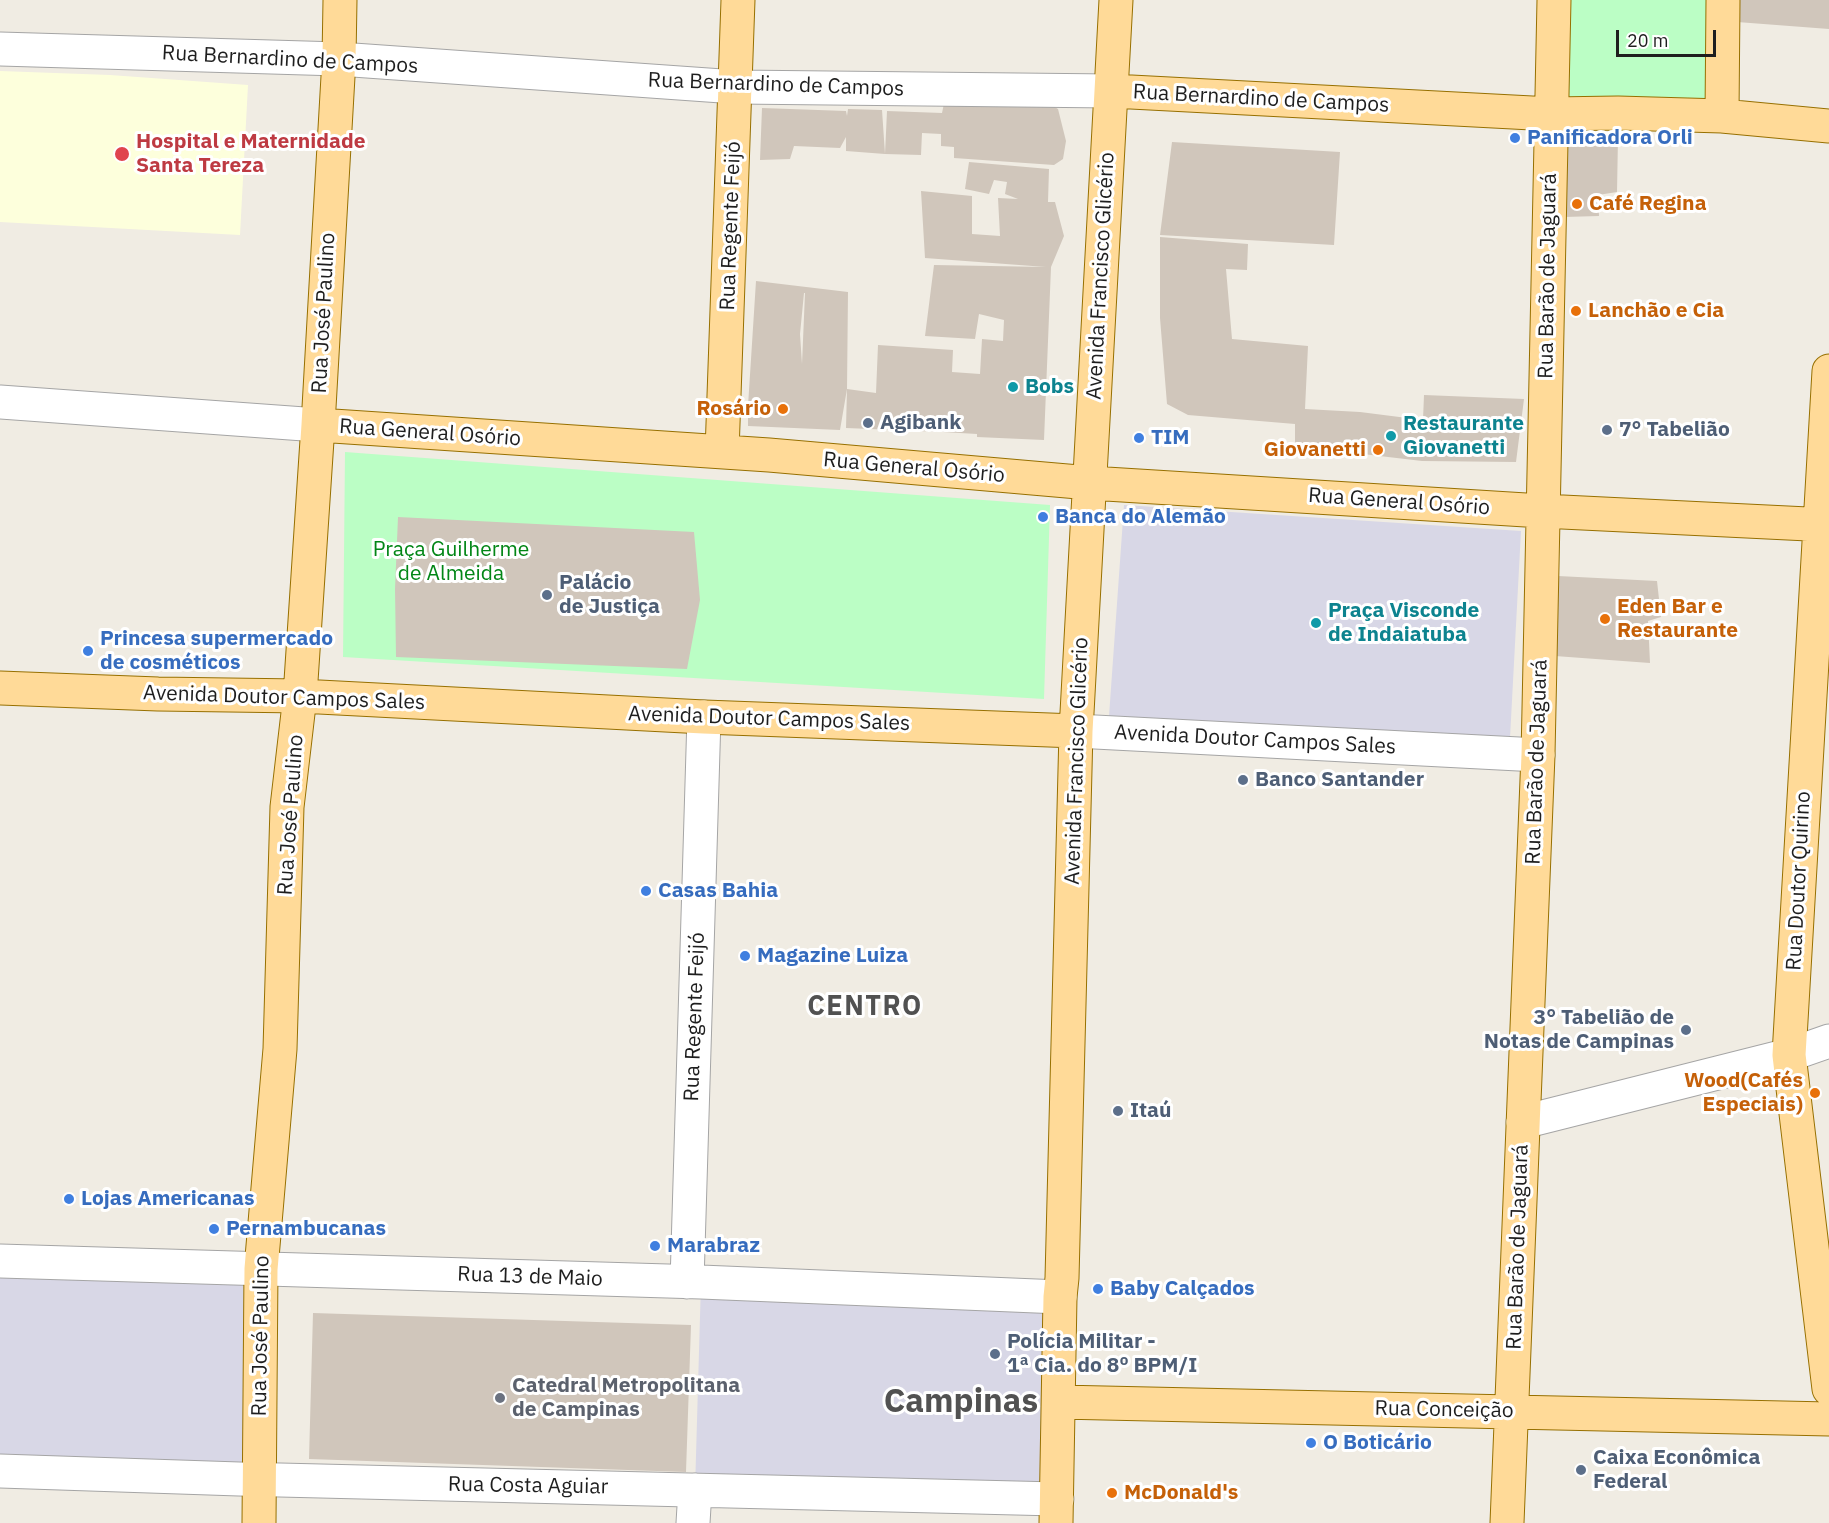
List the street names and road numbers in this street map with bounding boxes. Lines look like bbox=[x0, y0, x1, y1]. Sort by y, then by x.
street label: Rua Bernardino de Campos bbox=[161, 41, 419, 79]
street label: Rua Bernardino de Campos bbox=[647, 68, 905, 102]
street label: Rua Bernardino de Campos bbox=[1132, 80, 1390, 118]
street label: Rua Regente Feijó bbox=[715, 141, 747, 311]
street label: Avenida Francisco Glicério bbox=[1082, 152, 1120, 400]
street label: Rua Barão de Jaguará bbox=[1534, 173, 1562, 379]
street label: Rua José Paulino bbox=[307, 232, 341, 394]
street label: Rua General Osório bbox=[338, 414, 522, 452]
street label: Rua General Osório bbox=[822, 448, 1006, 488]
street label: Rua General Osório bbox=[1307, 483, 1491, 521]
street label: Avenida Francisco Glicério bbox=[1060, 637, 1094, 885]
street label: Rua Barão de Jaguará bbox=[1521, 659, 1553, 865]
street label: Avenida Doutor Campos Sales bbox=[142, 680, 426, 716]
street label: Avenida Doutor Campos Sales bbox=[627, 701, 911, 737]
street label: Avenida Doutor Campos Sales bbox=[1113, 720, 1397, 760]
street label: Rua José Paulino bbox=[273, 734, 309, 896]
street label: Rua Doutor Quirino bbox=[1782, 791, 1816, 971]
street label: Rua Regente Feijó bbox=[679, 932, 711, 1102]
street label: Rua Barão de Jaguará bbox=[1502, 1144, 1534, 1350]
street label: Rua José Paulino bbox=[247, 1255, 275, 1417]
street label: Rua 13 de Maio bbox=[457, 1262, 603, 1292]
street label: Rua Conceição bbox=[1374, 1396, 1514, 1424]
street label: Rua Costa Aguiar bbox=[448, 1472, 608, 1500]

